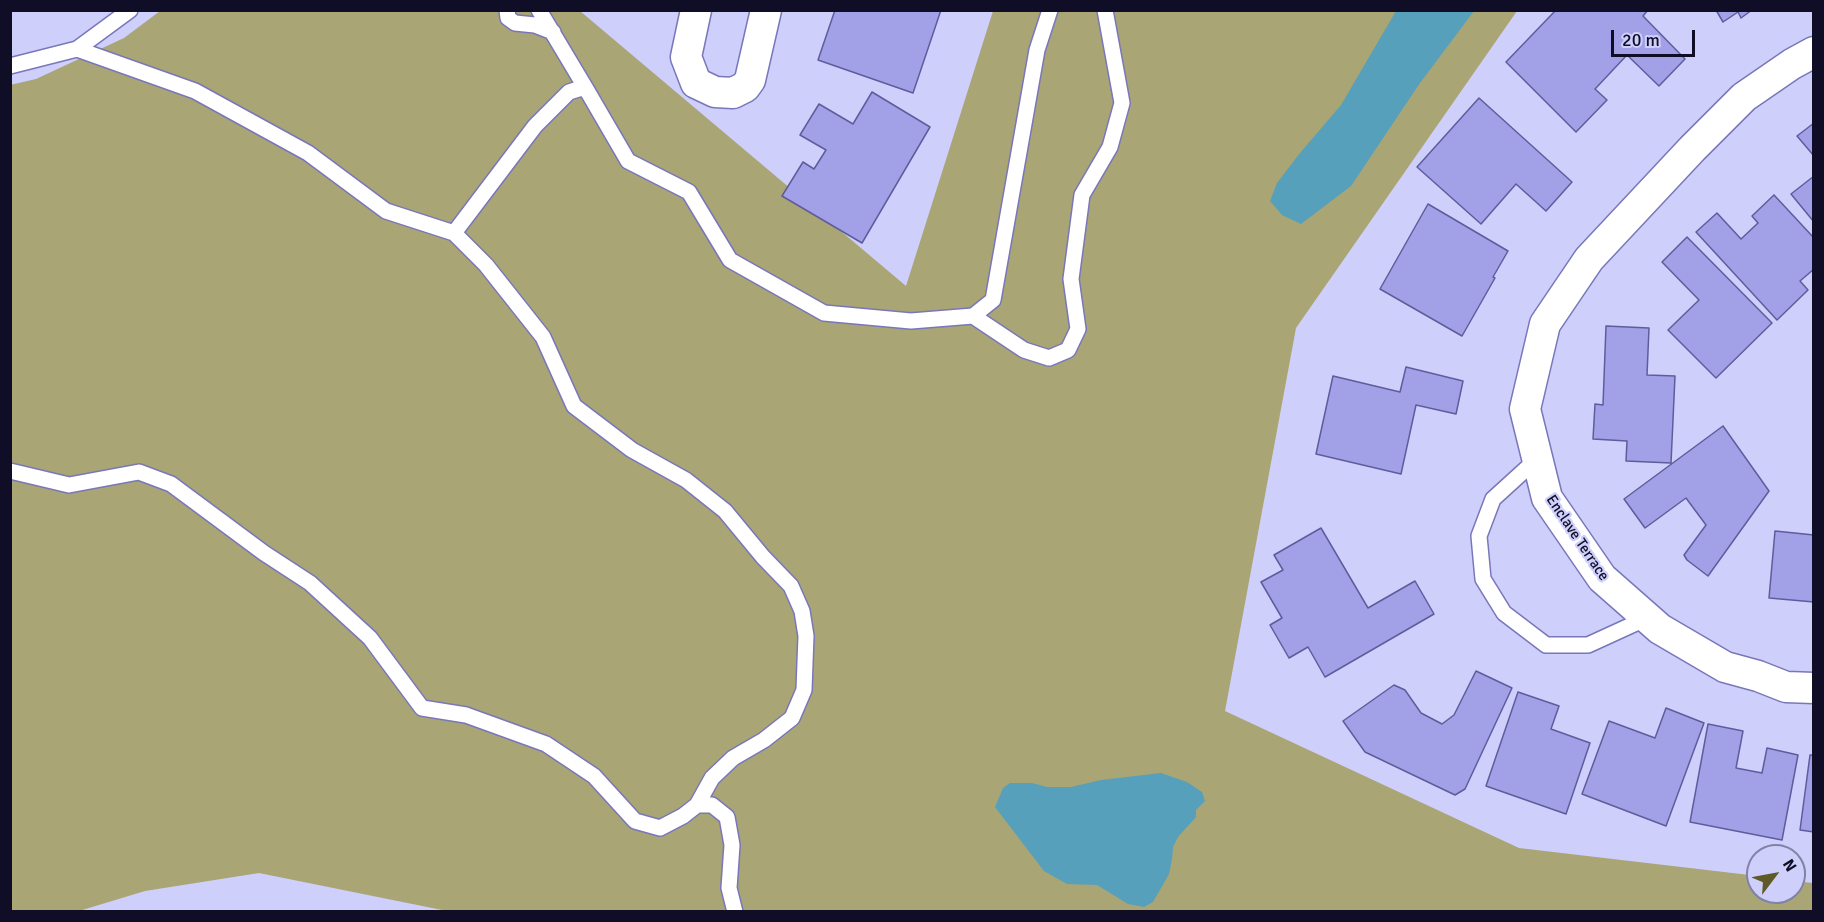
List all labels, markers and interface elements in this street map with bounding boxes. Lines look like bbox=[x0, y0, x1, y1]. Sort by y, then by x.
scale bar bbox=[1614, 18, 1698, 56]
text: 20 m bbox=[1622, 29, 1660, 51]
street label: Enclave Terrace bbox=[1542, 492, 1612, 584]
north arrow bbox=[1746, 844, 1806, 904]
text: N bbox=[1778, 855, 1801, 876]

